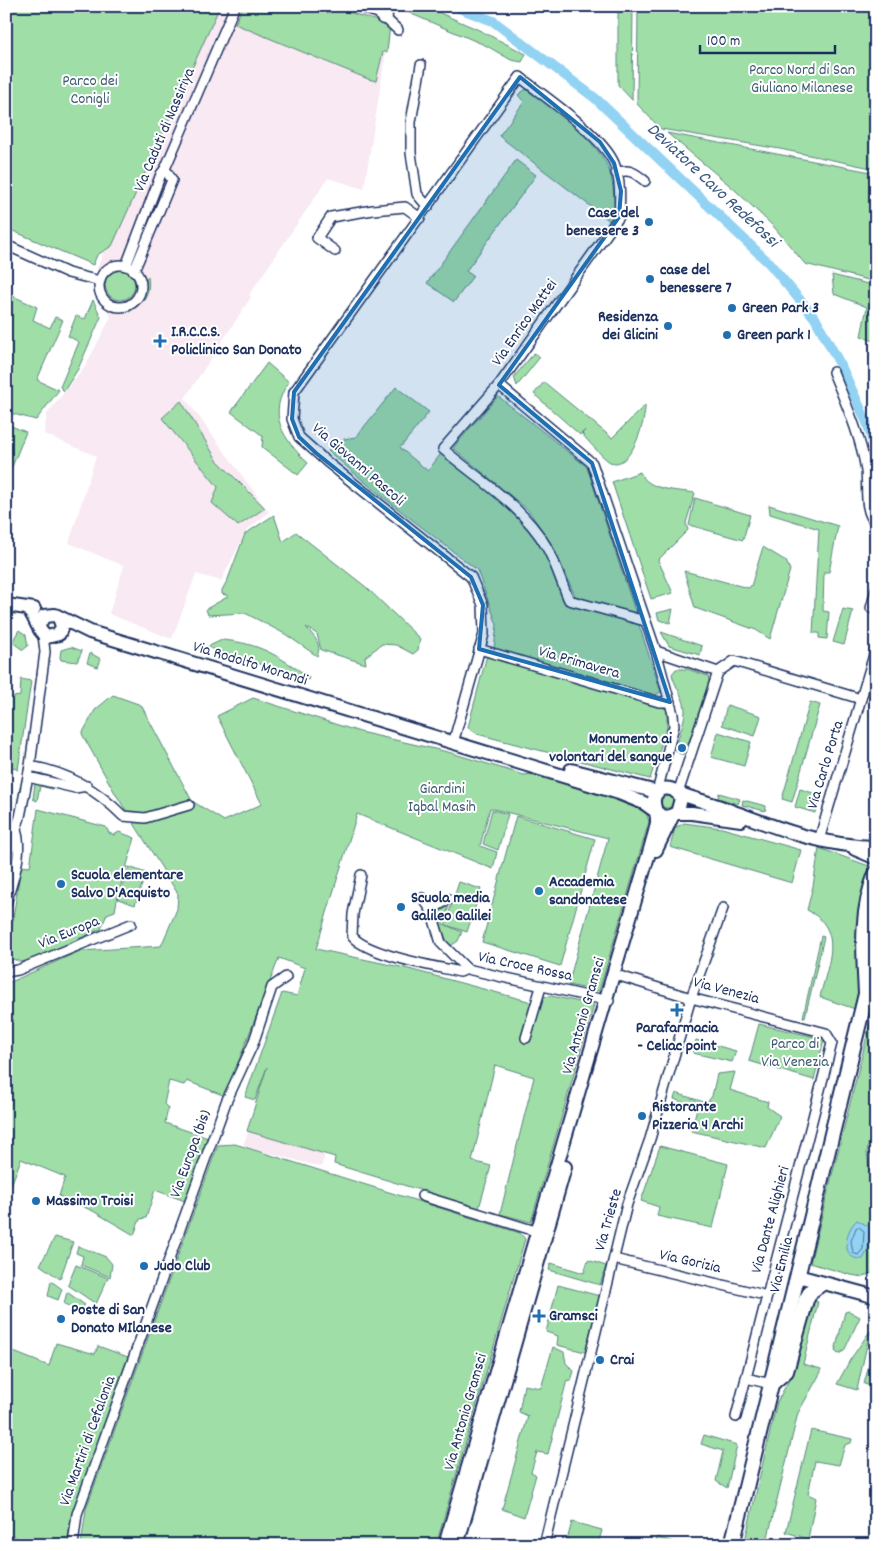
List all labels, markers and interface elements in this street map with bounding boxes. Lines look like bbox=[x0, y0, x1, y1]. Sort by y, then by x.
scale bar bbox=[700, 22, 834, 54]
text: 100 m bbox=[707, 31, 740, 53]
park label: Parco Nord di San Giuliano Milanese bbox=[749, 59, 855, 100]
street label: Via Caduti di Nassiriya bbox=[128, 64, 202, 196]
park label: Parco dei Conigli bbox=[62, 70, 118, 111]
water label: Deviatore Cavo Redefossi bbox=[640, 118, 786, 256]
place label: Case del benessere 3 bbox=[566, 202, 639, 243]
marker: Case del benessere 3 bbox=[643, 216, 655, 228]
place label: case del benessere 7 bbox=[660, 259, 732, 300]
marker: case del benessere 7 bbox=[644, 273, 656, 285]
street label: Via Enrico Mattei bbox=[487, 275, 563, 371]
place label: Green Park 3 bbox=[742, 297, 819, 320]
marker: Green Park 3 bbox=[726, 302, 738, 314]
place label: Residenza dei Glicini bbox=[598, 306, 659, 347]
marker: Residenza dei Glicini bbox=[662, 320, 674, 332]
place label: I.R.C.C.S. Policlinico San Donato bbox=[171, 321, 302, 362]
place label: Green park 1 bbox=[737, 324, 811, 347]
marker: Green park 1 bbox=[721, 329, 733, 341]
marker: I.R.C.C.S. Policlinico San Donato bbox=[153, 334, 167, 348]
street label: Via Giovanni Pascoli bbox=[306, 418, 410, 512]
street label: Via Rodolfo Morandi bbox=[190, 636, 310, 692]
street label: Via Primavera bbox=[536, 640, 623, 686]
street label: Via Carlo Porta bbox=[802, 717, 851, 812]
place label: Monumento ai volontari del sangue bbox=[549, 728, 672, 769]
marker: Monumento ai volontari del sangue bbox=[676, 742, 688, 754]
park label: Giardini Iqbal Masih bbox=[408, 778, 476, 819]
place label: Scuola elementare Salvo D'Acquisto bbox=[71, 864, 183, 905]
place label: Accademia sandonatese bbox=[549, 871, 627, 912]
marker: Scuola elementare Salvo D'Acquisto bbox=[55, 878, 67, 890]
marker: Accademia sandonatese bbox=[533, 885, 545, 897]
place label: Scuola media Galileo Galilei bbox=[411, 887, 491, 928]
marker: Scuola media Galileo Galilei bbox=[395, 901, 407, 913]
street label: Via Europa bbox=[35, 910, 103, 956]
street label: Via Croce Rossa bbox=[476, 946, 575, 988]
street label: Via Antonio Gramsci bbox=[556, 955, 612, 1077]
street label: Via Venezia bbox=[690, 971, 762, 1011]
marker: Parafarmacia - Celiac point bbox=[671, 1004, 683, 1016]
place label: Parafarmacia - Celiac point bbox=[636, 1017, 720, 1058]
park label: Parco di Via Venezia bbox=[761, 1033, 829, 1074]
place label: Ristorante Pizzeria 4 Archi bbox=[652, 1096, 743, 1137]
street label: Via Europa (bis) bbox=[164, 1107, 218, 1201]
marker: Ristorante Pizzeria 4 Archi bbox=[636, 1110, 648, 1122]
street label: Via Dante Alighieri bbox=[746, 1164, 796, 1276]
street label: Via Trieste bbox=[589, 1186, 629, 1254]
place label: Massimo Troisi bbox=[46, 1190, 133, 1213]
marker: Massimo Troisi bbox=[30, 1195, 42, 1207]
street label: Via Emilia bbox=[764, 1234, 800, 1296]
street label: Via Gorizia bbox=[657, 1244, 723, 1280]
place label: Judo Club bbox=[154, 1255, 211, 1278]
marker: Judo Club bbox=[138, 1260, 150, 1272]
place label: Poste di San Donato MIlanese bbox=[71, 1299, 172, 1340]
place label: Gramsci bbox=[549, 1305, 598, 1328]
marker: Gramsci bbox=[533, 1310, 545, 1322]
marker: Poste di San Donato MIlanese bbox=[55, 1313, 67, 1325]
place label: Crai bbox=[610, 1349, 634, 1372]
street label: Via Antonio Gramsci bbox=[438, 1351, 494, 1473]
marker: Crai bbox=[594, 1354, 606, 1366]
street label: Via Martiri di Cefalonia bbox=[54, 1372, 122, 1509]

